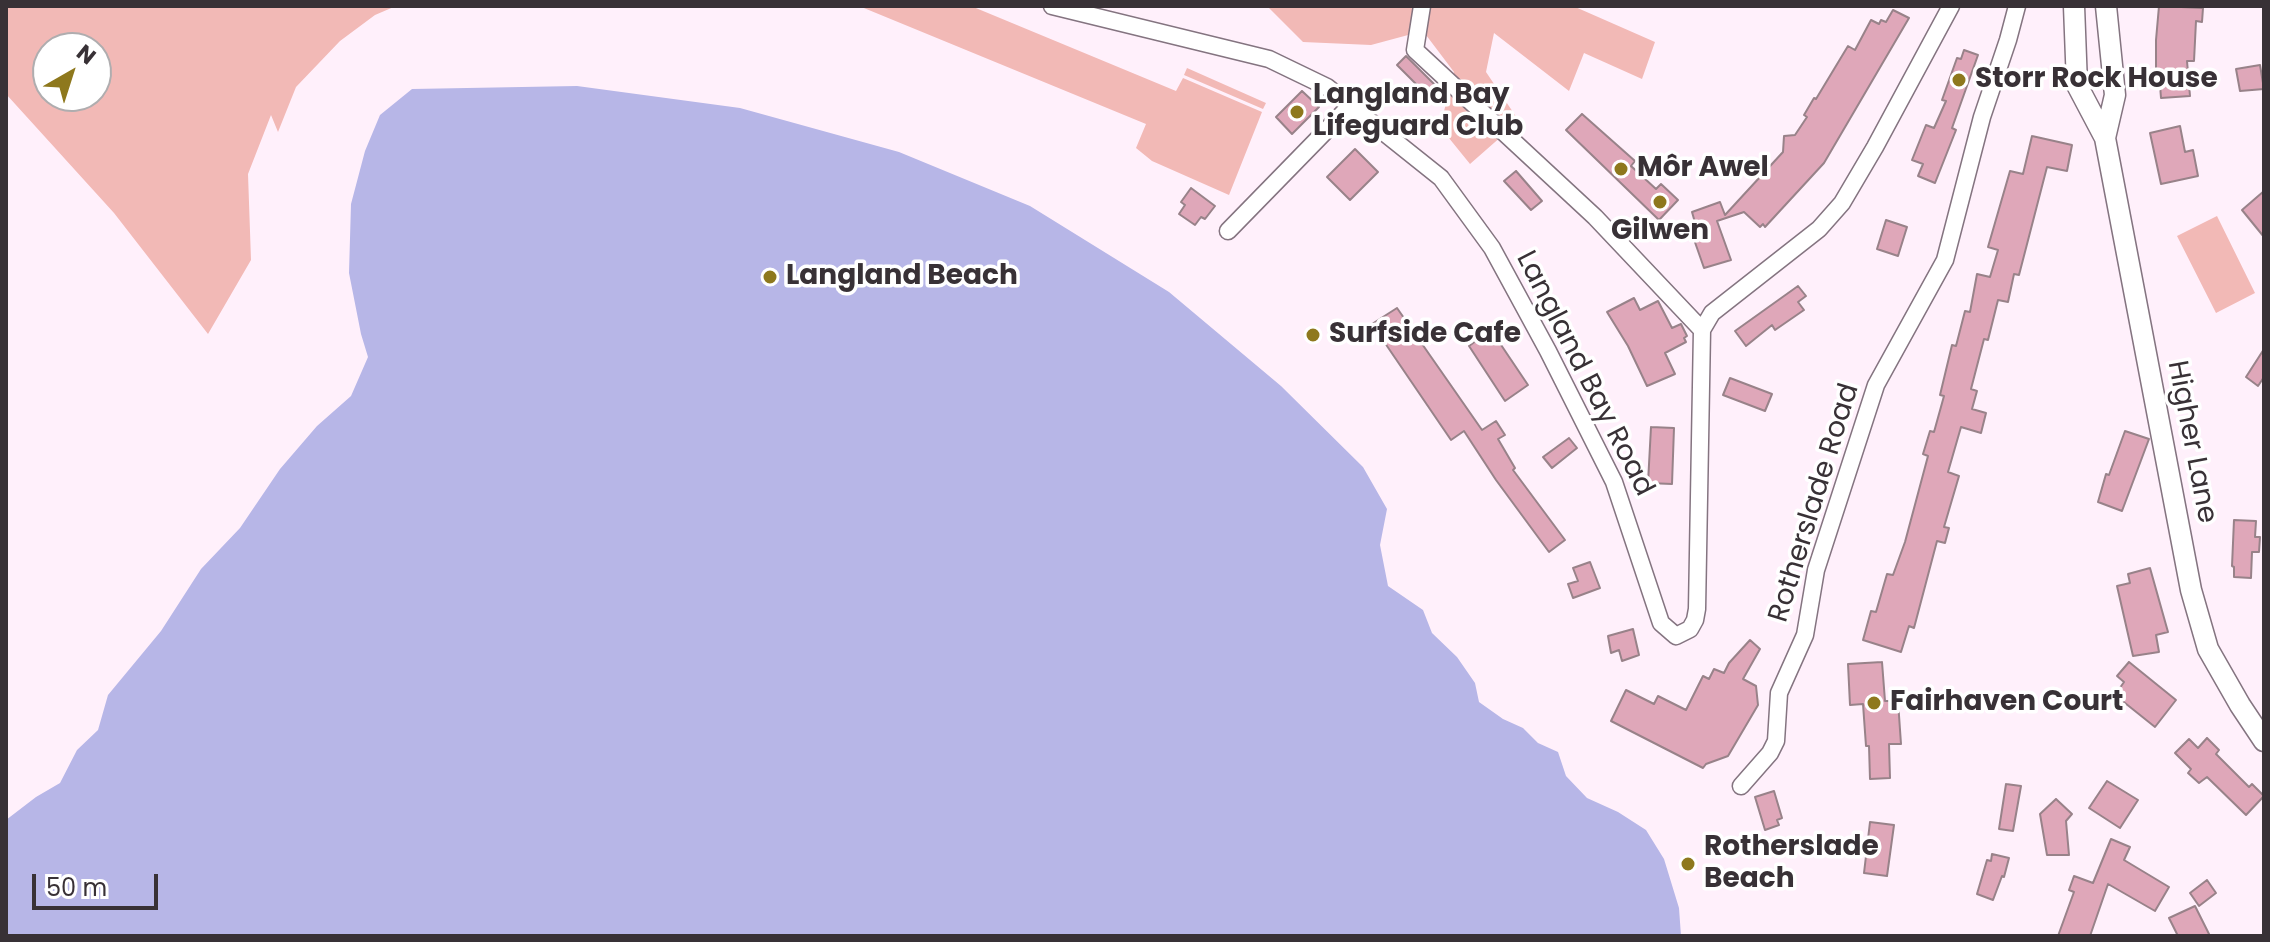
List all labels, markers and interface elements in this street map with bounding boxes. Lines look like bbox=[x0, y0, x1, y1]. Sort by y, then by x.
north arrow bbox=[32, 32, 112, 112]
text: N bbox=[70, 37, 102, 72]
place label: Storr Rock House bbox=[1975, 63, 2218, 97]
marker: Storr Rock House bbox=[1950, 71, 1968, 89]
place label: Langland Bay Lifeguard Club bbox=[1313, 79, 1523, 145]
marker: Langland Bay Lifeguard Club bbox=[1288, 103, 1306, 121]
place label: Môr Awel bbox=[1637, 152, 1769, 186]
marker: Môr Awel bbox=[1612, 160, 1630, 178]
marker: Gilwen bbox=[1651, 193, 1669, 211]
place label: Gilwen bbox=[1611, 215, 1709, 249]
street label: Langland Bay Road bbox=[1508, 246, 1660, 502]
place label: Langland Beach bbox=[786, 260, 1018, 294]
marker: Langland Beach bbox=[761, 268, 779, 286]
place label: Surfside Cafe bbox=[1329, 318, 1521, 352]
marker: Surfside Cafe bbox=[1304, 326, 1322, 344]
street label: Higher Lane bbox=[2159, 358, 2223, 526]
street label: Rotherslade Road bbox=[1763, 380, 1867, 626]
place label: Fairhaven Court bbox=[1890, 686, 2123, 720]
marker: Fairhaven Court bbox=[1865, 694, 1883, 712]
place label: Rotherslade Beach bbox=[1704, 831, 1879, 897]
marker: Rotherslade Beach bbox=[1679, 855, 1697, 873]
scale bar bbox=[36, 858, 162, 908]
text: 50 m bbox=[46, 871, 107, 904]

